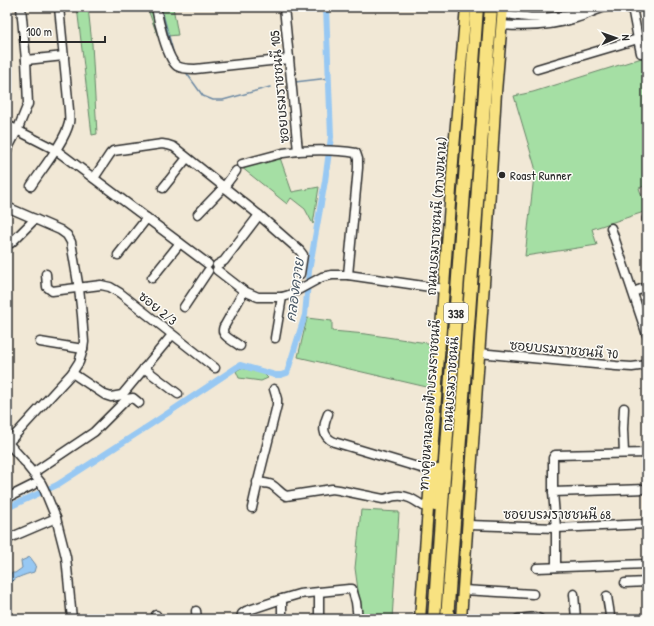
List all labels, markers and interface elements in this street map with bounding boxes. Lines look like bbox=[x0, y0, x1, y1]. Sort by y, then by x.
scale bar bbox=[20, 18, 105, 44]
north arrow bbox=[596, 18, 636, 58]
text: 100 m bbox=[26, 23, 52, 40]
street label: ซอยบรมราชชนนี 105 bbox=[265, 29, 293, 144]
text: N bbox=[619, 34, 633, 41]
street label: ถนนบรมราชชนนี (ทางขนาน) bbox=[421, 136, 451, 296]
place label: Roast Runner bbox=[510, 166, 572, 184]
marker: Roast Runner bbox=[497, 170, 507, 180]
water label: คลองควาย bbox=[280, 255, 308, 323]
street label: ซอย 2/3 bbox=[135, 287, 181, 329]
road number: 338 bbox=[444, 303, 468, 323]
street label: ทางคู่ขนานลอยฟ้าบรมราชชนนี bbox=[414, 319, 445, 491]
street label: ซอยบรมราชชนนี 70 bbox=[509, 335, 619, 363]
street label: ถนนบรมราชชนนี bbox=[438, 336, 462, 432]
street label: ซอยบรมราชชนนี 68 bbox=[503, 505, 611, 523]

